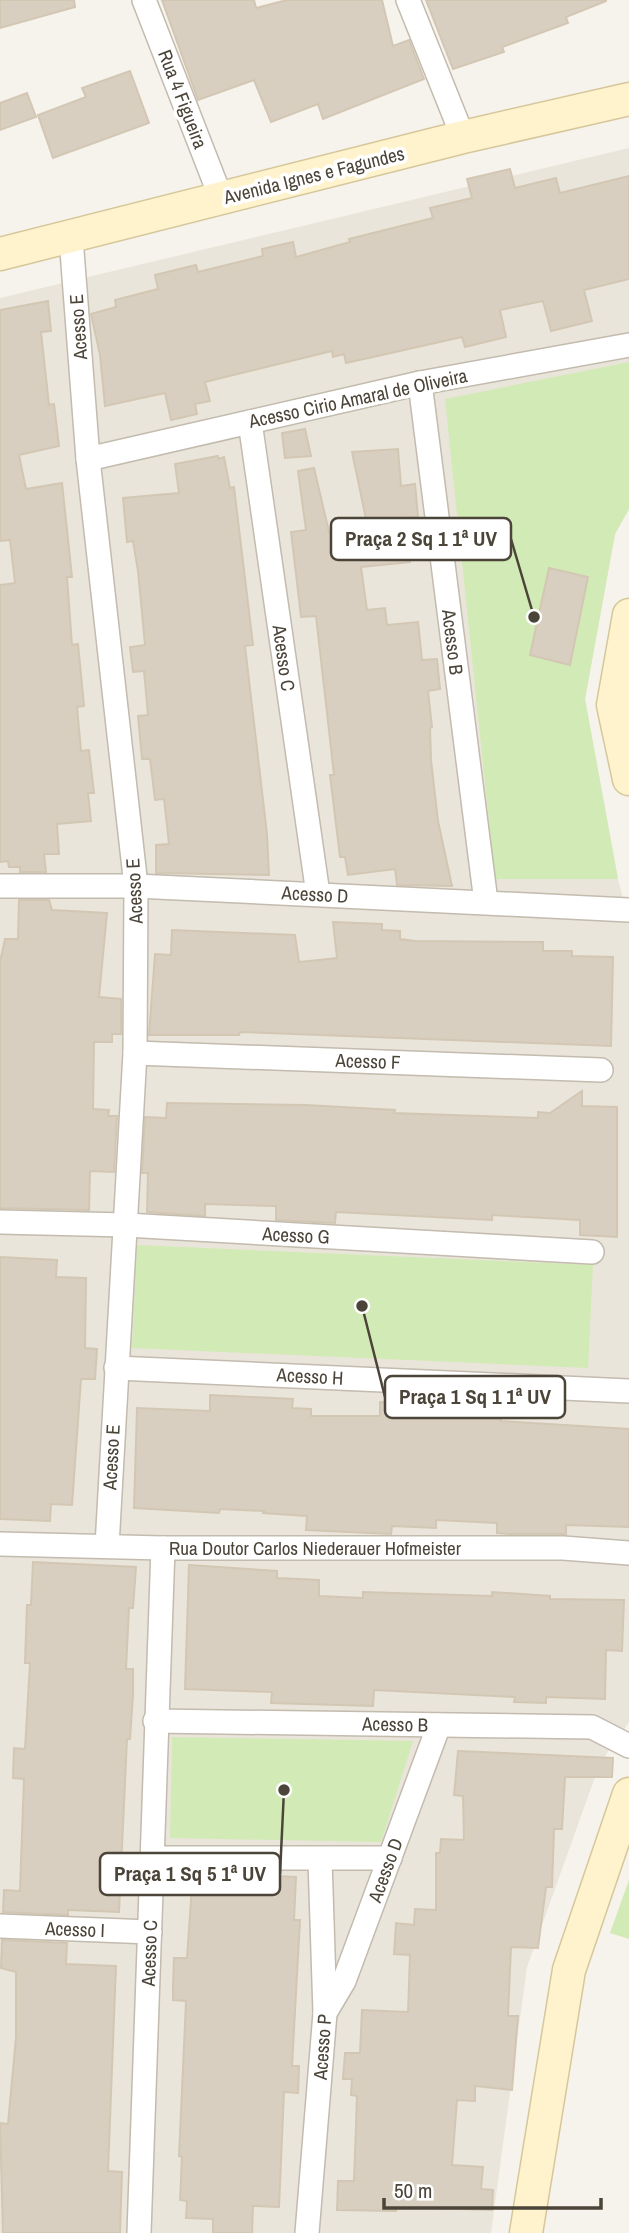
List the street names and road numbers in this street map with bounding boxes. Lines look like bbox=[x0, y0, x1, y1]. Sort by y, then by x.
street label: Rua 4 Figueira bbox=[152, 46, 214, 152]
street label: Avenida Ignes e Fagundes bbox=[220, 140, 407, 210]
street label: Acesso E bbox=[63, 293, 93, 362]
street label: Acesso Cirio Amaral de Oliveira bbox=[245, 362, 470, 434]
street label: Acesso B bbox=[436, 607, 470, 676]
street label: Acesso C bbox=[266, 622, 302, 693]
street label: Acesso E bbox=[119, 857, 149, 926]
street label: Acesso D bbox=[280, 879, 349, 909]
street label: Acesso F bbox=[334, 1047, 401, 1075]
street label: Acesso G bbox=[261, 1220, 330, 1250]
street label: Acesso H bbox=[275, 1361, 344, 1391]
street label: Acesso E bbox=[96, 1423, 126, 1492]
street label: Rua Doutor Carlos Niederauer Hofmeister bbox=[169, 1535, 462, 1561]
street label: Acesso B bbox=[361, 1710, 428, 1738]
street label: Acesso D bbox=[361, 1834, 409, 1907]
street label: Acesso I bbox=[44, 1915, 105, 1943]
street label: Acesso C bbox=[135, 1919, 163, 1988]
street label: Acesso P bbox=[307, 2013, 337, 2082]

